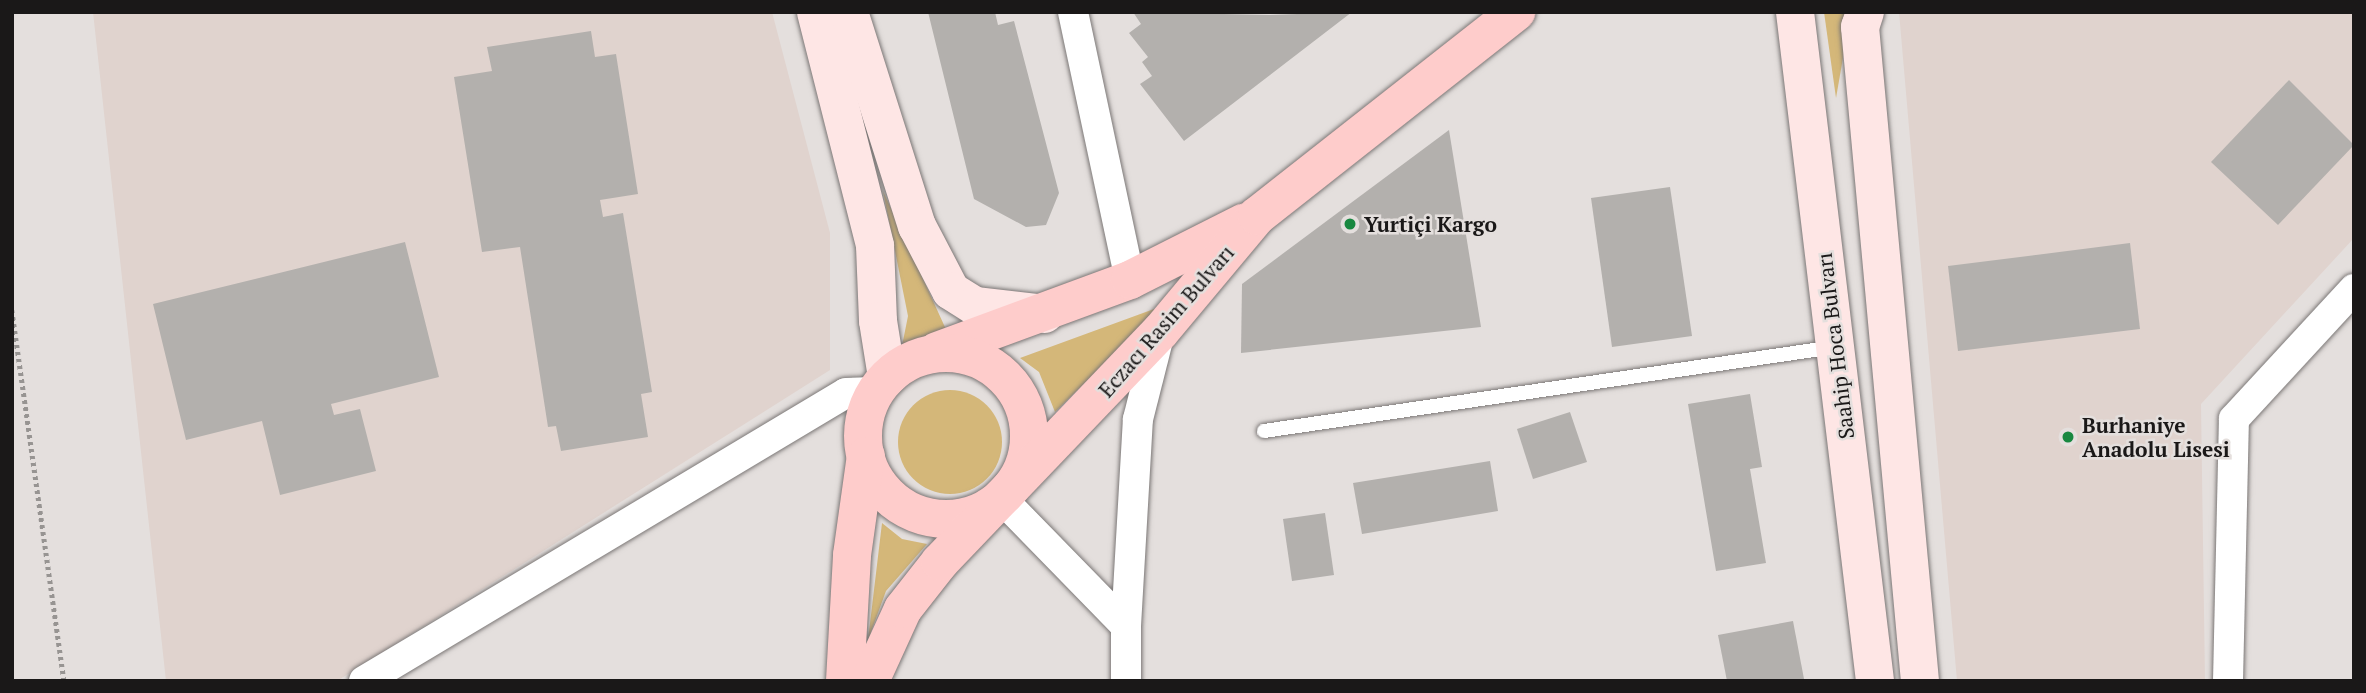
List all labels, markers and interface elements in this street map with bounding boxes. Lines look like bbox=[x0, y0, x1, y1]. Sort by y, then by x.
place label: Yurtiçi Kargo bbox=[1364, 211, 1497, 237]
marker: Yurtiçi Kargo bbox=[1342, 216, 1358, 232]
street label: Eczacı Rasim Bulvarı bbox=[1093, 240, 1239, 402]
street label: Saahip Hoca Bulvarı bbox=[1811, 251, 1859, 441]
place label: Burhaniye Anadolu Lisesi bbox=[2082, 412, 2230, 462]
marker: Burhaniye Anadolu Lisesi bbox=[2060, 429, 2076, 445]

